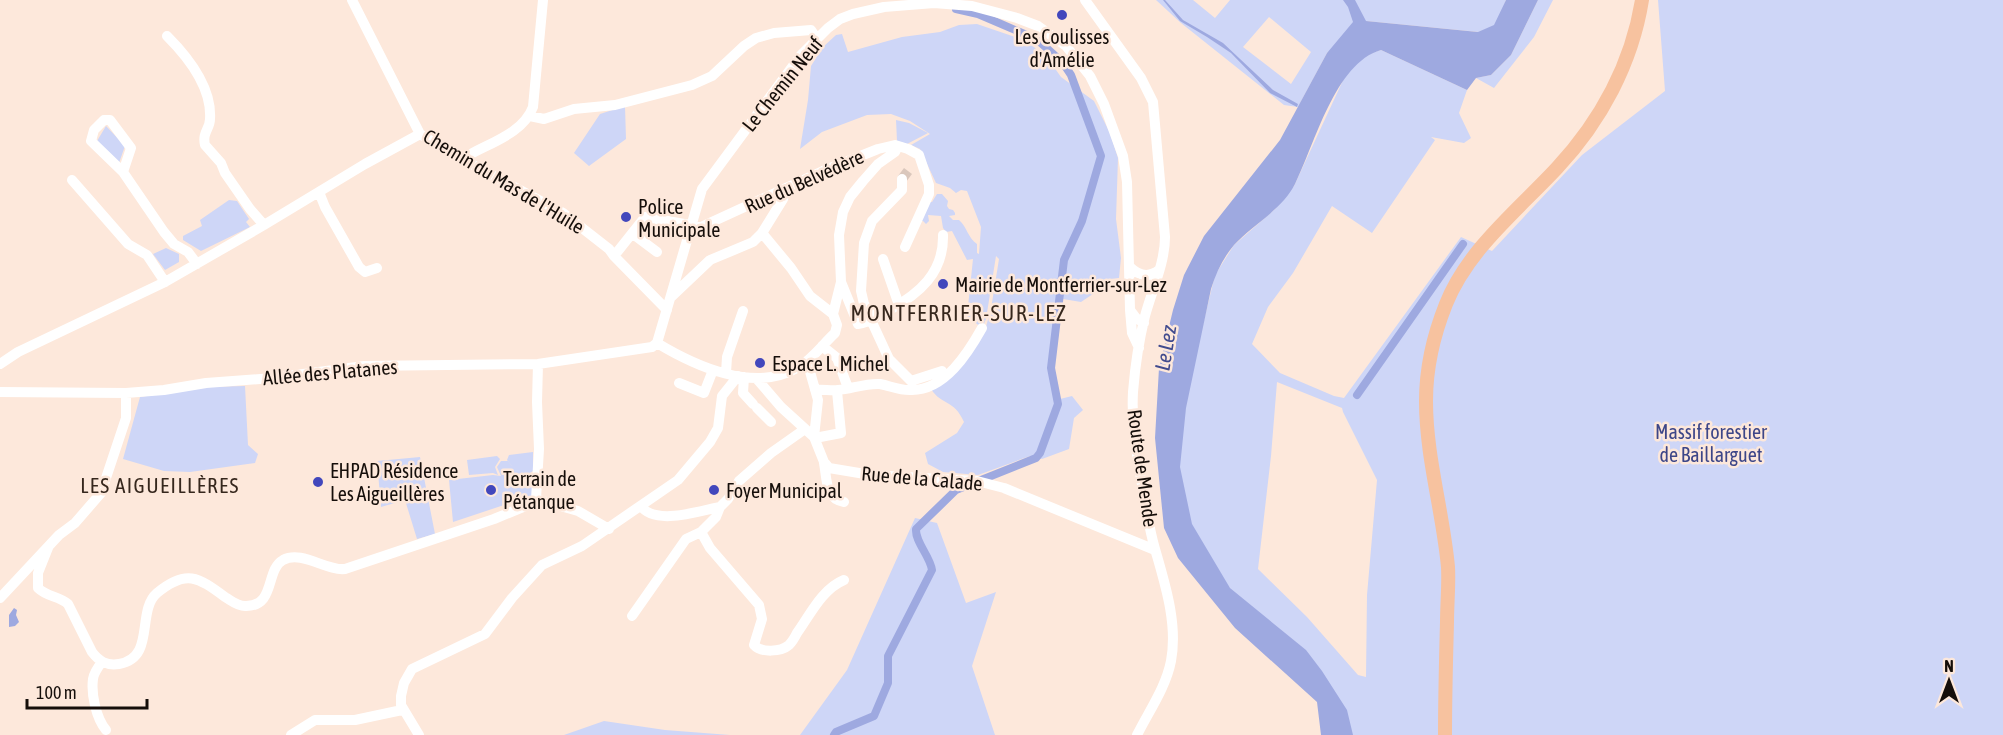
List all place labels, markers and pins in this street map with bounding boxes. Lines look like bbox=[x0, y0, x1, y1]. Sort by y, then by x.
marker: Les Coulisses d'Amélie bbox=[1055, 8, 1069, 22]
place label: Les Coulisses d'Amélie bbox=[1015, 25, 1109, 71]
place label: Police Municipale bbox=[638, 195, 720, 241]
marker: Police Municipale bbox=[619, 210, 633, 224]
place label: Mairie de Montferrier-sur-Lez bbox=[955, 273, 1167, 296]
marker: Mairie de Montferrier-sur-Lez bbox=[936, 277, 950, 291]
place label: Espace L. Michel bbox=[772, 352, 890, 375]
marker: Espace L. Michel bbox=[753, 356, 767, 370]
place label: EHPAD Résidence Les Aigueillères bbox=[330, 459, 458, 505]
place label: Terrain de Pétanque bbox=[503, 467, 576, 513]
marker: EHPAD Résidence Les Aigueillères bbox=[311, 475, 325, 489]
place label: Foyer Municipal bbox=[726, 479, 843, 502]
marker: Terrain de Pétanque bbox=[484, 483, 498, 497]
marker: Foyer Municipal bbox=[707, 483, 721, 497]

